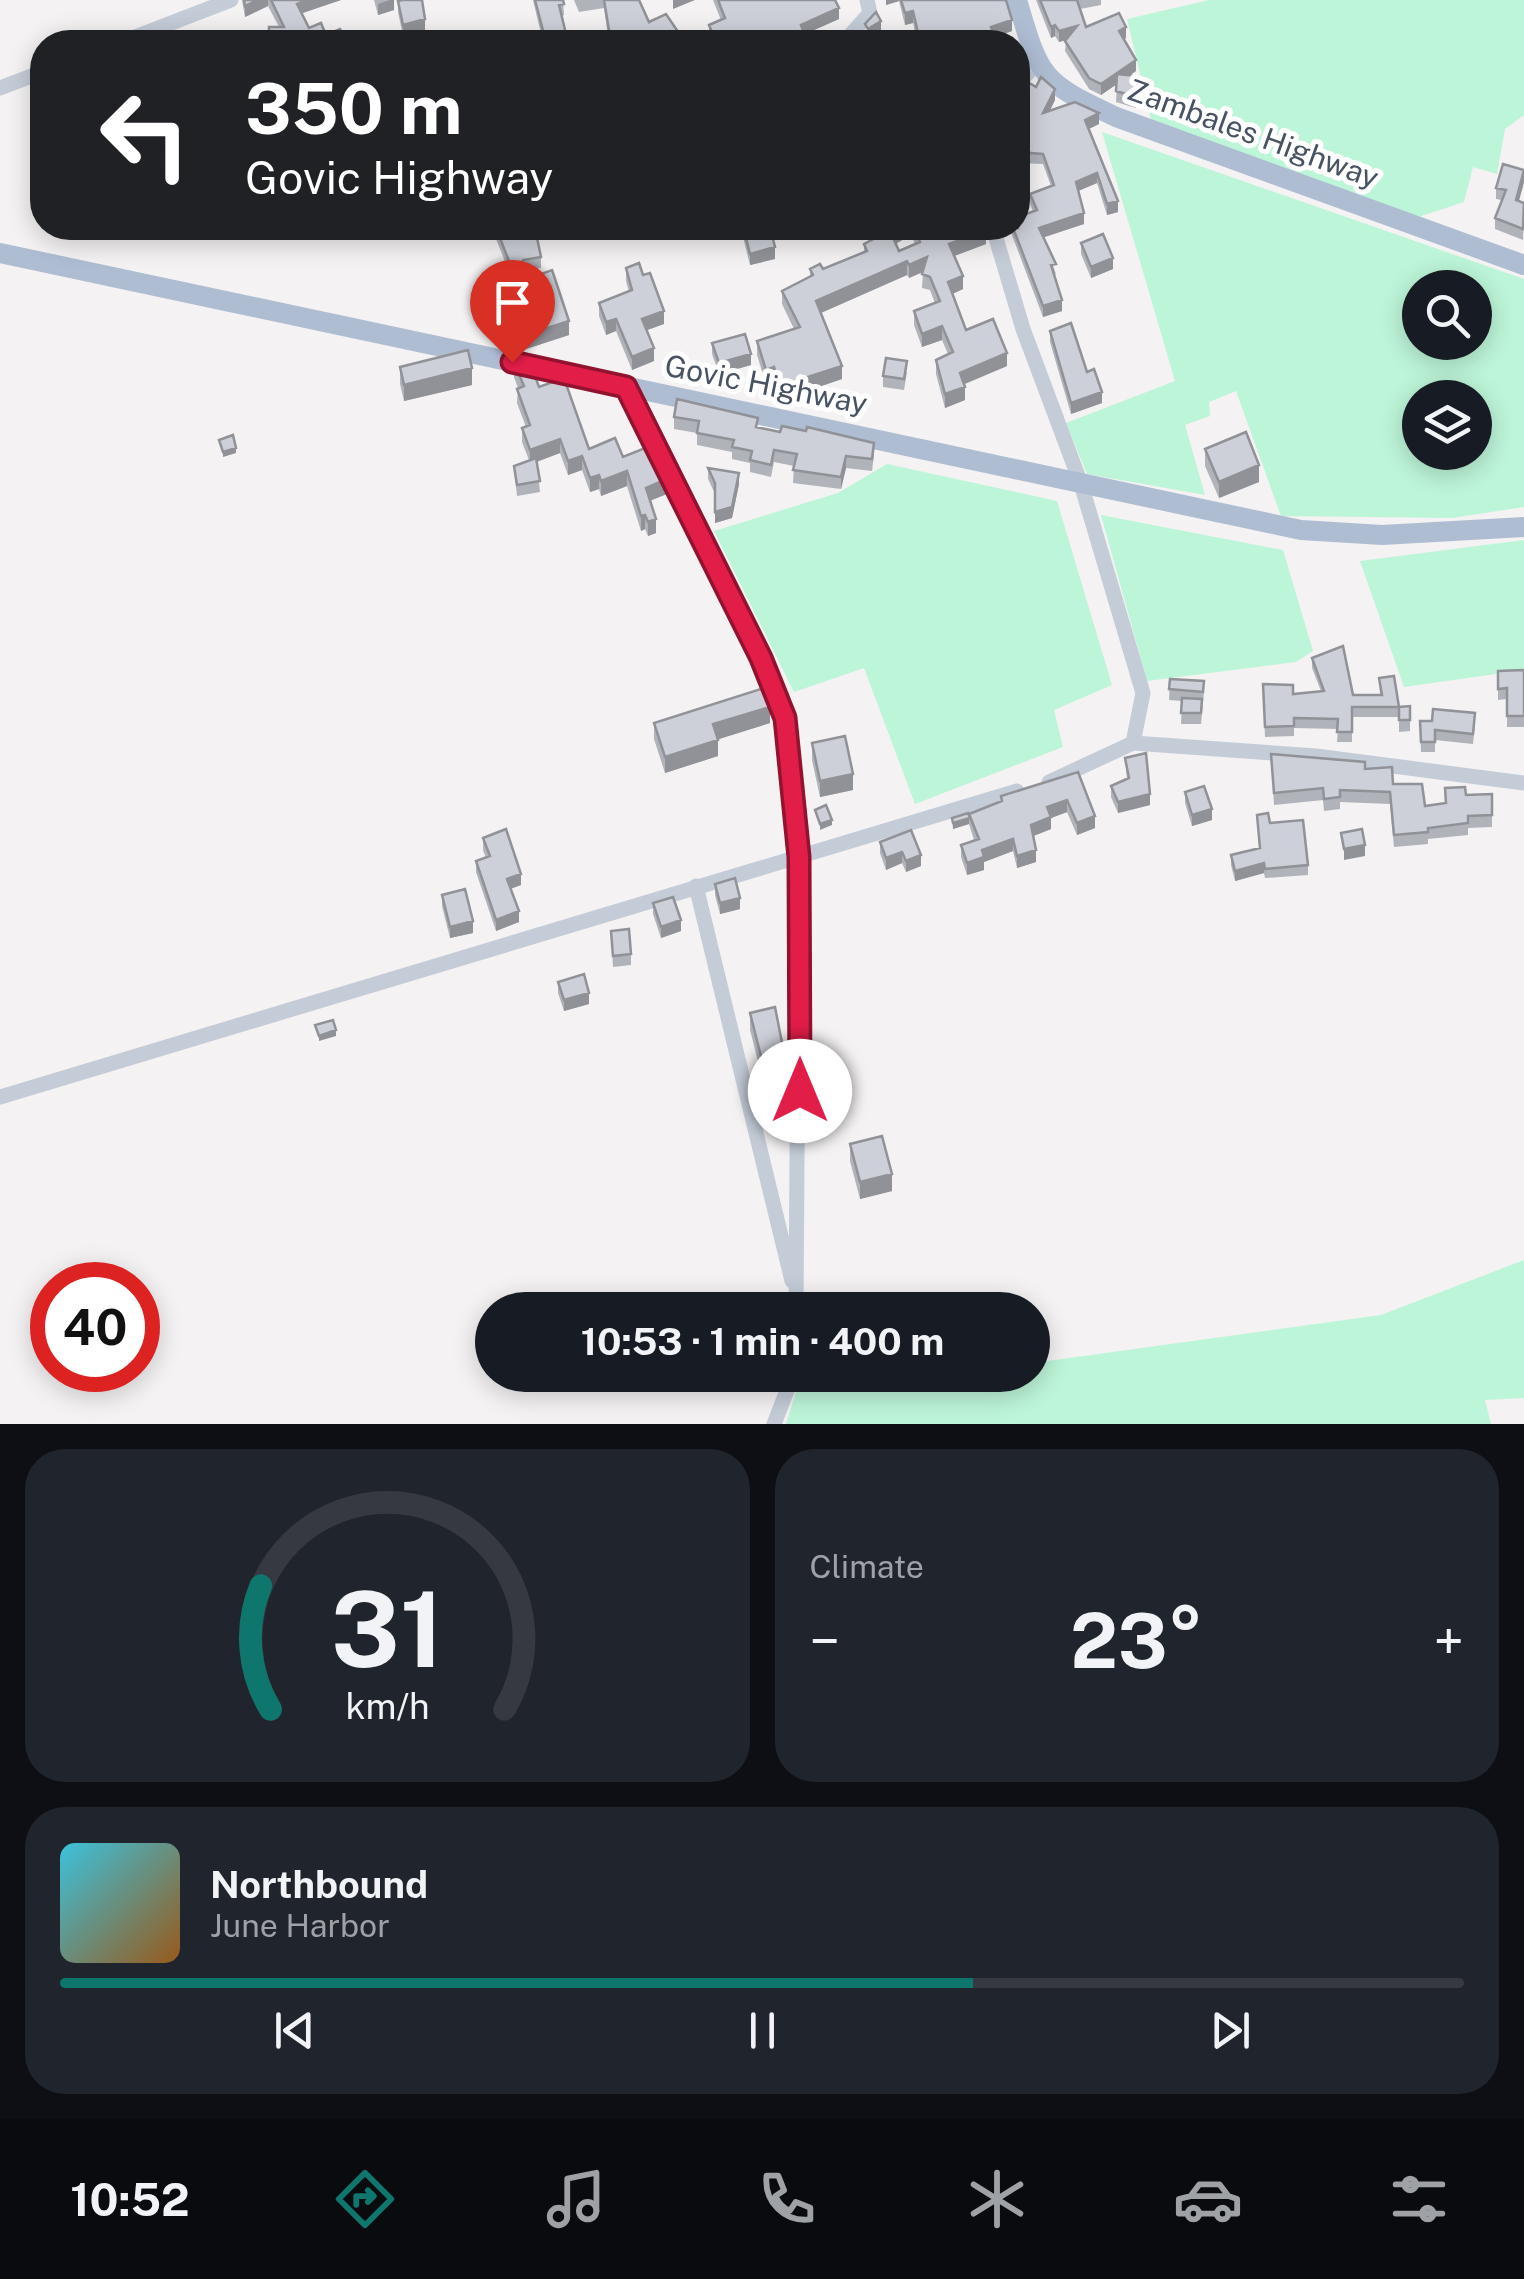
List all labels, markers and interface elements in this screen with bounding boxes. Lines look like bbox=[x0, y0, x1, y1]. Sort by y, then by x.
text: 350 m bbox=[245, 67, 462, 150]
icon: left bbox=[80, 70, 210, 200]
street label: Zambales Highway bbox=[1123, 71, 1384, 195]
text: Govic Highway bbox=[245, 151, 553, 204]
pin bbox=[470, 260, 555, 363]
map controls bbox=[1402, 270, 1492, 470]
button: search bbox=[1402, 270, 1492, 360]
icon: arrive bbox=[485, 275, 540, 330]
street label: Govic Highway bbox=[662, 347, 871, 421]
button: layers bbox=[1402, 380, 1492, 470]
position arrow bbox=[748, 1039, 852, 1143]
speed limit sign: 40 bbox=[30, 1262, 160, 1392]
text: 10:53 · 1 min · 400 m bbox=[581, 1319, 944, 1364]
text: Climate bbox=[810, 1548, 924, 1585]
text: 31 bbox=[330, 1568, 444, 1690]
text: 23° bbox=[1070, 1597, 1203, 1685]
text: − bbox=[810, 1609, 840, 1673]
text: + bbox=[1434, 1609, 1464, 1673]
text: km/h bbox=[345, 1685, 429, 1727]
text: Northbound bbox=[210, 1862, 428, 1907]
text: June Harbor bbox=[210, 1907, 390, 1944]
icon: previous bbox=[267, 2003, 322, 2058]
icon: pause bbox=[735, 2003, 790, 2058]
icon: next bbox=[1203, 2003, 1258, 2058]
icon: directions bbox=[330, 2164, 400, 2234]
icon: music bbox=[541, 2164, 611, 2234]
icon: phone bbox=[752, 2164, 822, 2234]
icon: climate bbox=[962, 2164, 1032, 2234]
icon: car bbox=[1173, 2164, 1243, 2234]
icon: filters bbox=[1384, 2164, 1454, 2234]
text: 10:52 bbox=[70, 2173, 190, 2226]

